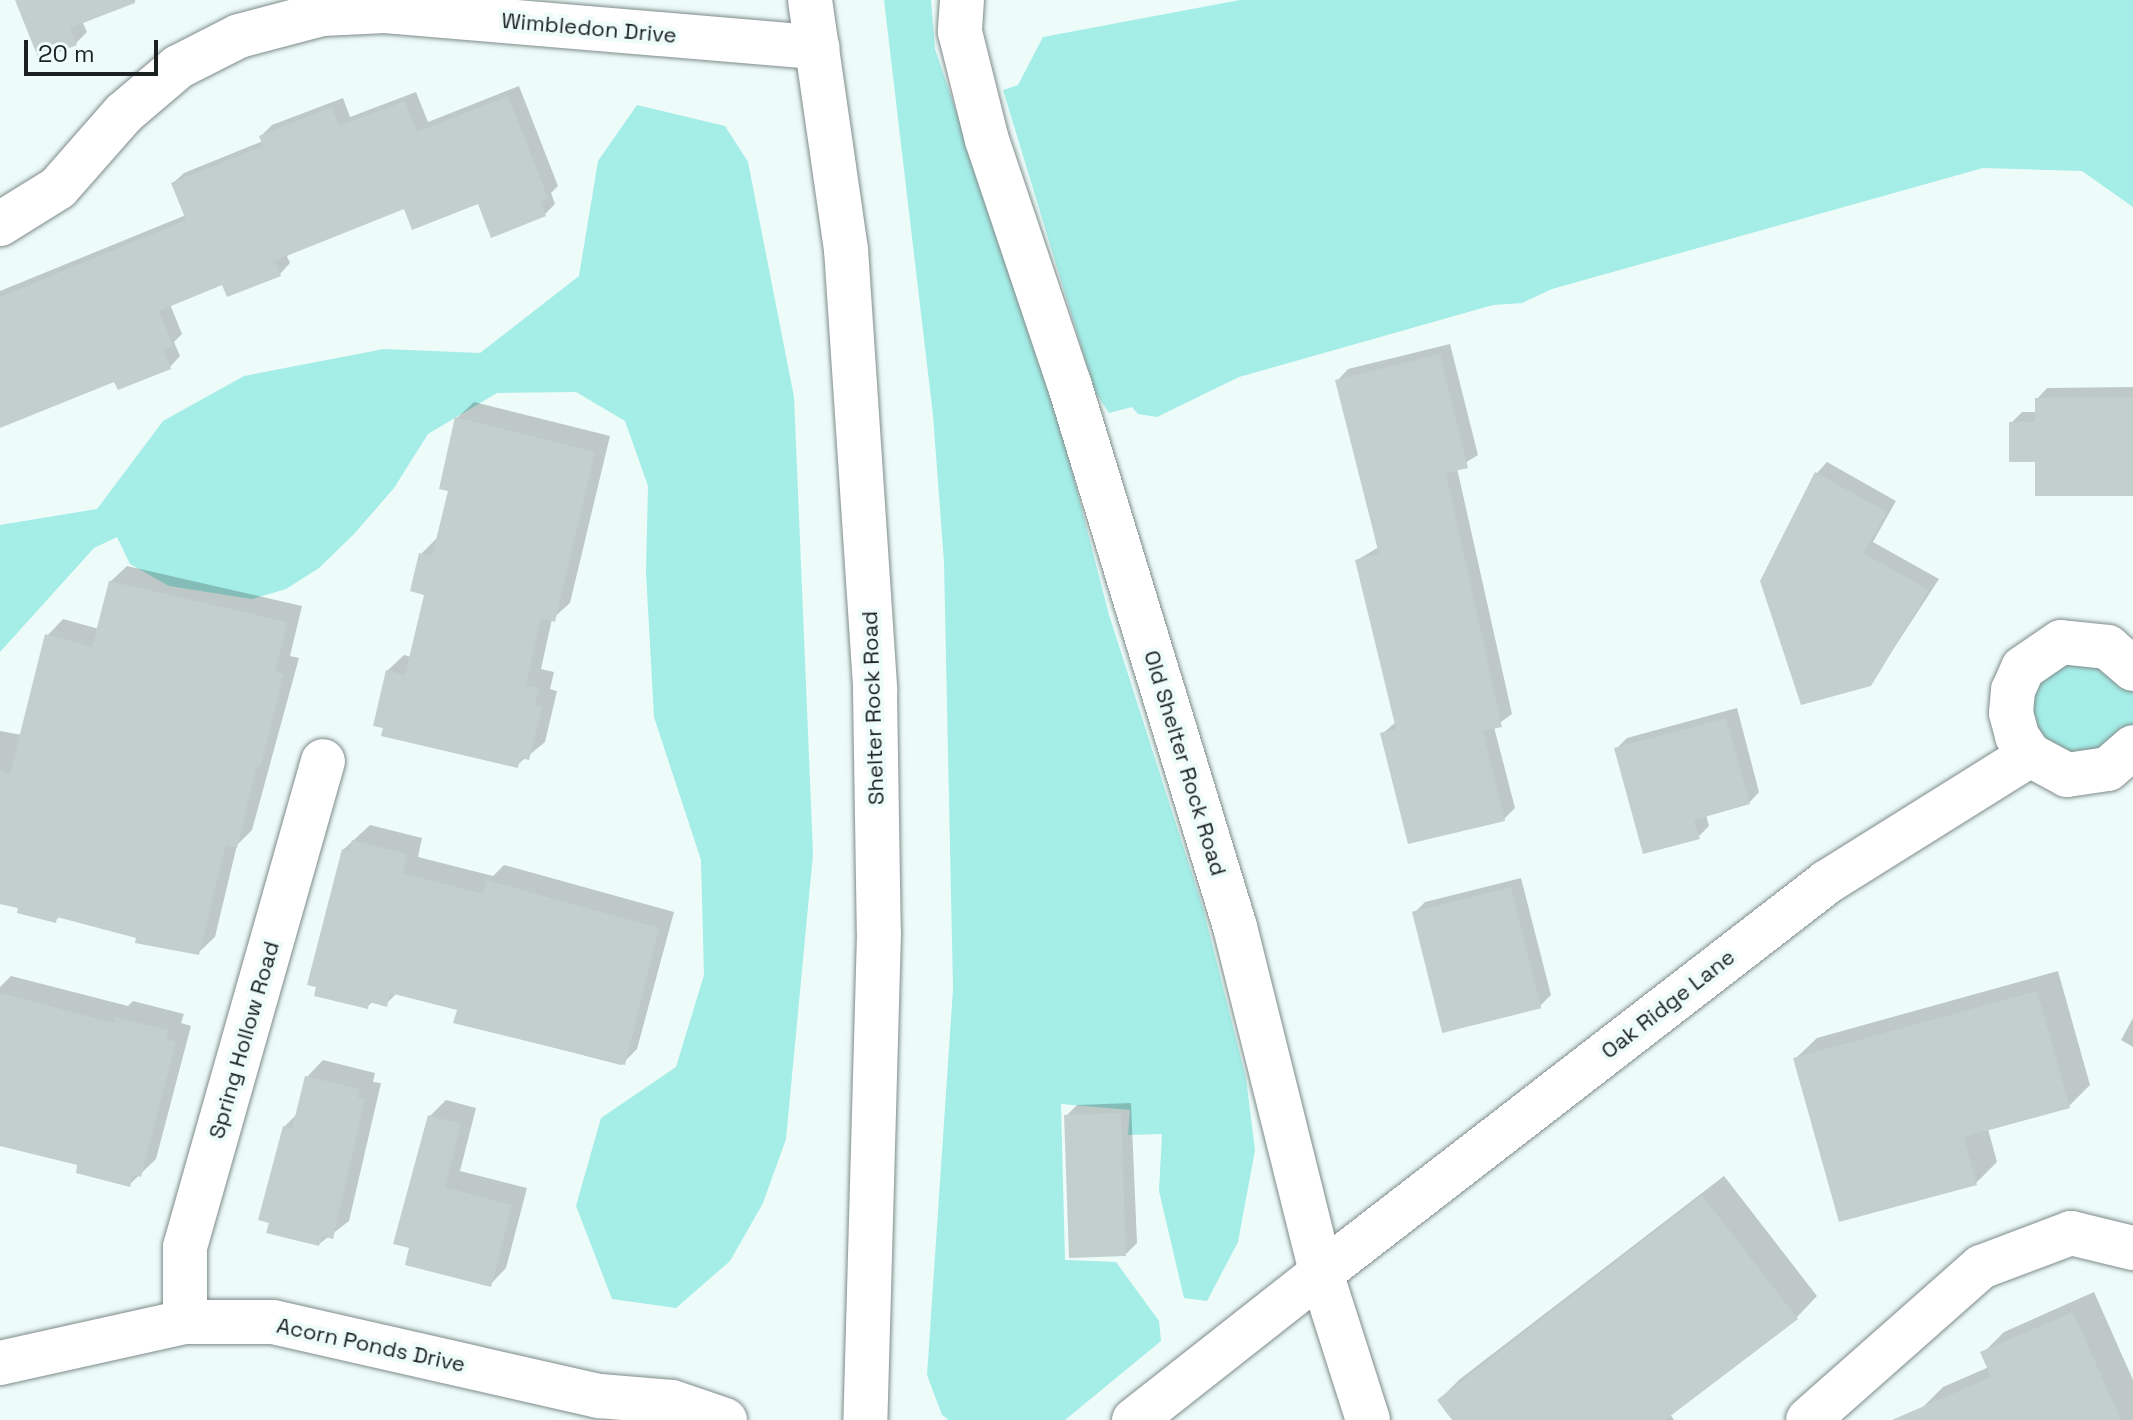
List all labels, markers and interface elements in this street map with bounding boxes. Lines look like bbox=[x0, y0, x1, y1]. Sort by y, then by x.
street label: Wimbledon Drive bbox=[500, 7, 678, 49]
scale bar bbox=[28, 24, 162, 74]
text: 20 m bbox=[38, 38, 95, 69]
street label: Shelter Rock Road bbox=[856, 610, 890, 806]
street label: Old Shelter Rock Road bbox=[1138, 647, 1232, 879]
street label: Spring Hollow Road bbox=[203, 938, 285, 1142]
street label: Oak Ridge Lane bbox=[1596, 944, 1740, 1064]
street label: Acorn Ponds Drive bbox=[274, 1312, 468, 1378]

